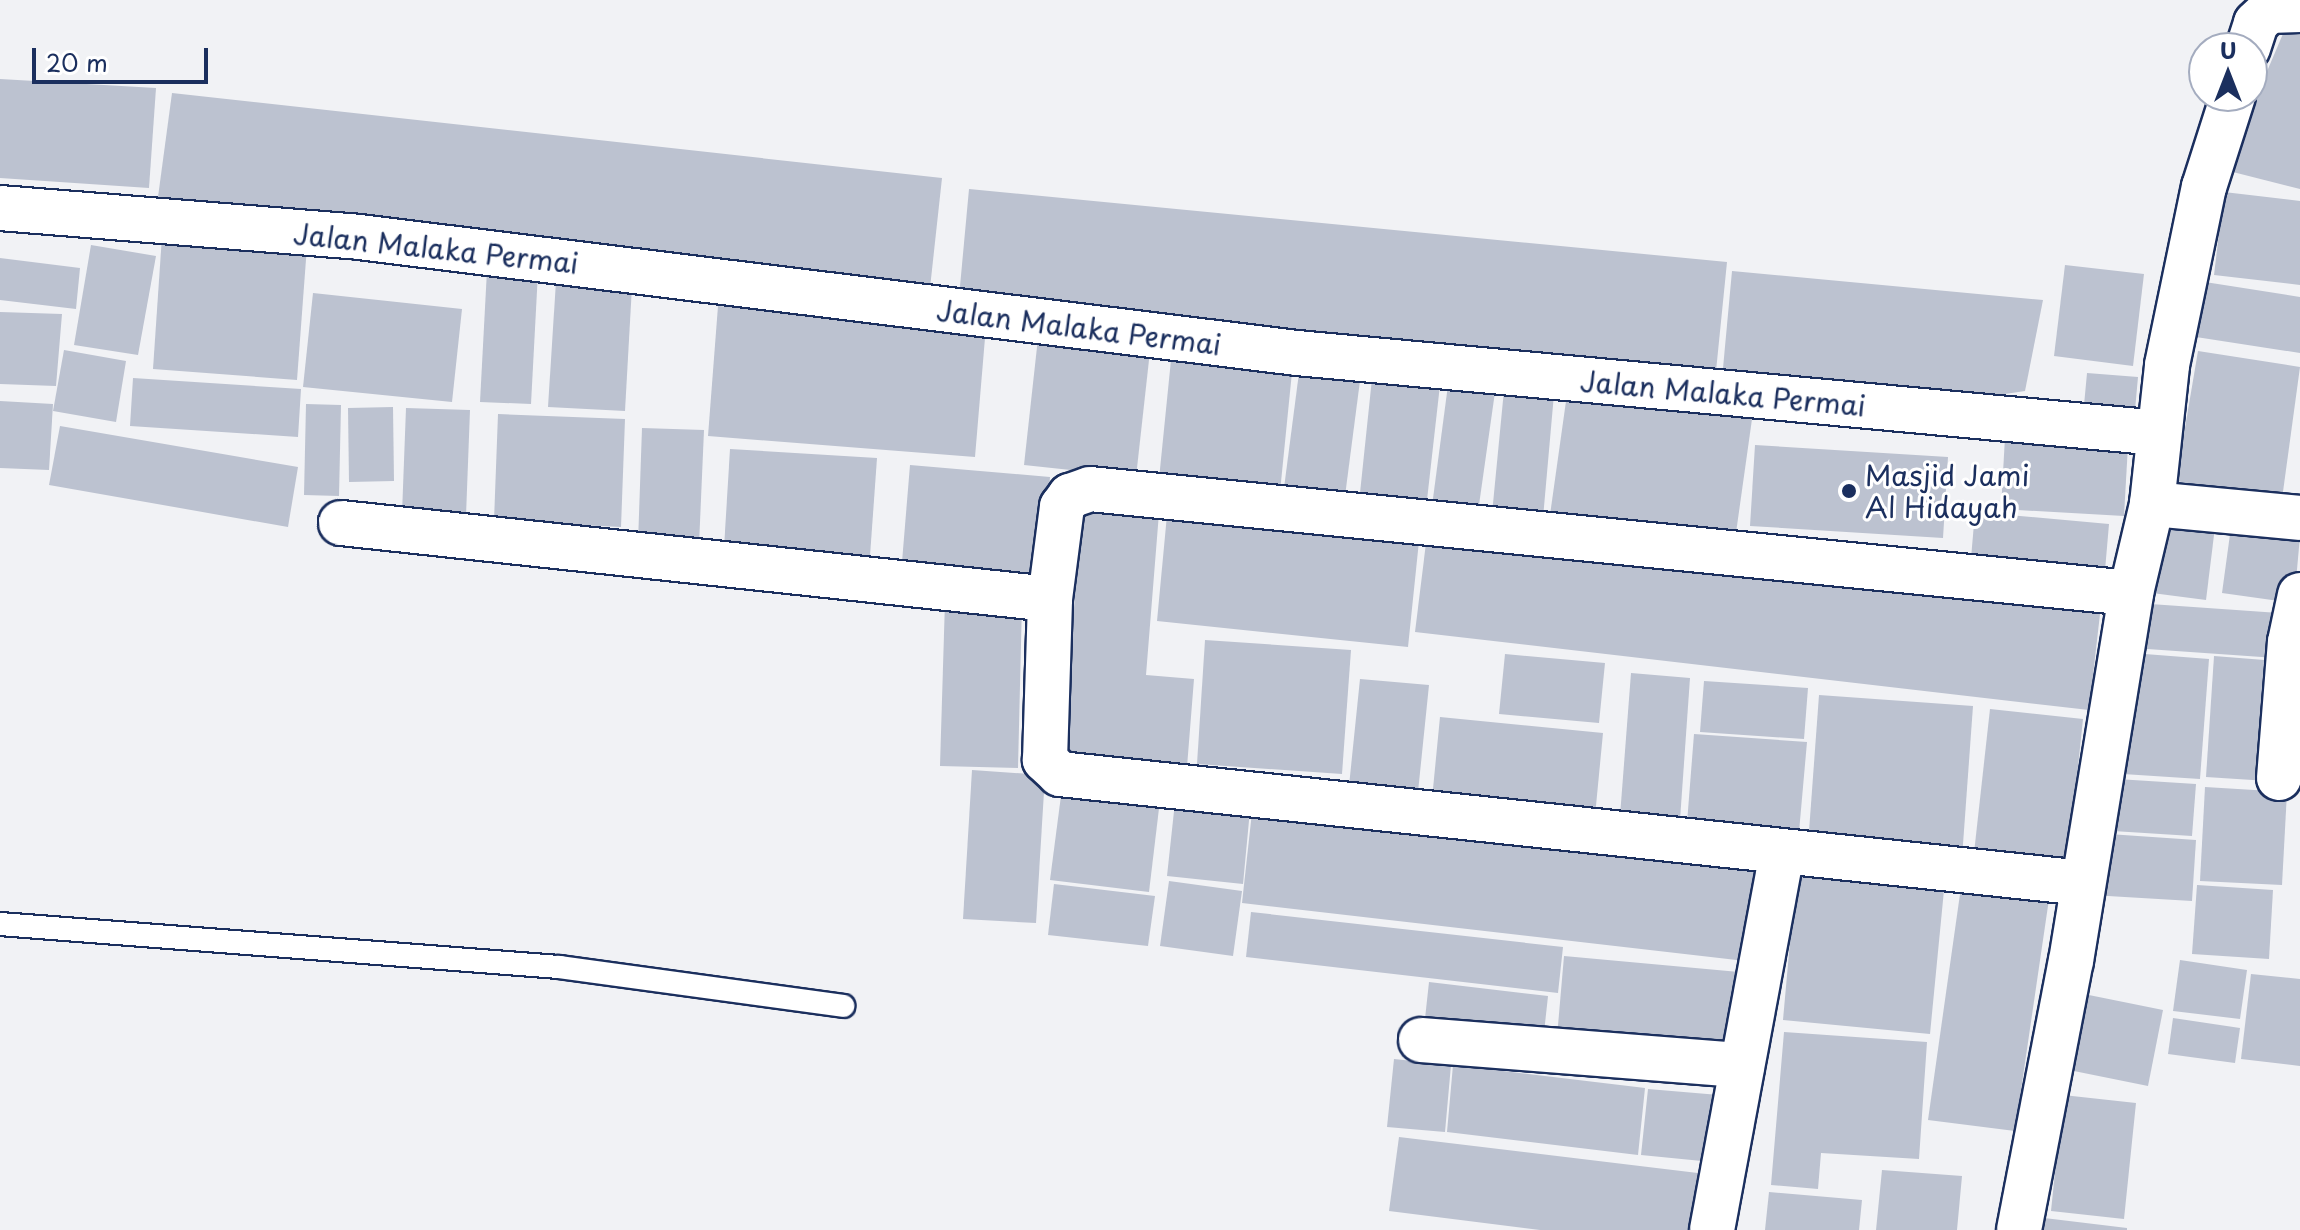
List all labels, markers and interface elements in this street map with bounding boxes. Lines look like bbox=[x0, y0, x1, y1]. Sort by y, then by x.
scale bar bbox=[36, 32, 212, 82]
north arrow bbox=[2188, 32, 2268, 112]
text: U bbox=[2220, 33, 2236, 66]
text: 20 m bbox=[46, 44, 108, 80]
street label: Jalan Malaka Permai bbox=[289, 216, 583, 280]
street label: Jalan Malaka Permai bbox=[932, 292, 1226, 362]
street label: Jalan Malaka Permai bbox=[1576, 364, 1870, 422]
place label: Masjid Jami Al Hidayah bbox=[1865, 458, 2030, 524]
marker: Masjid Jami Al Hidayah bbox=[1840, 482, 1858, 500]

